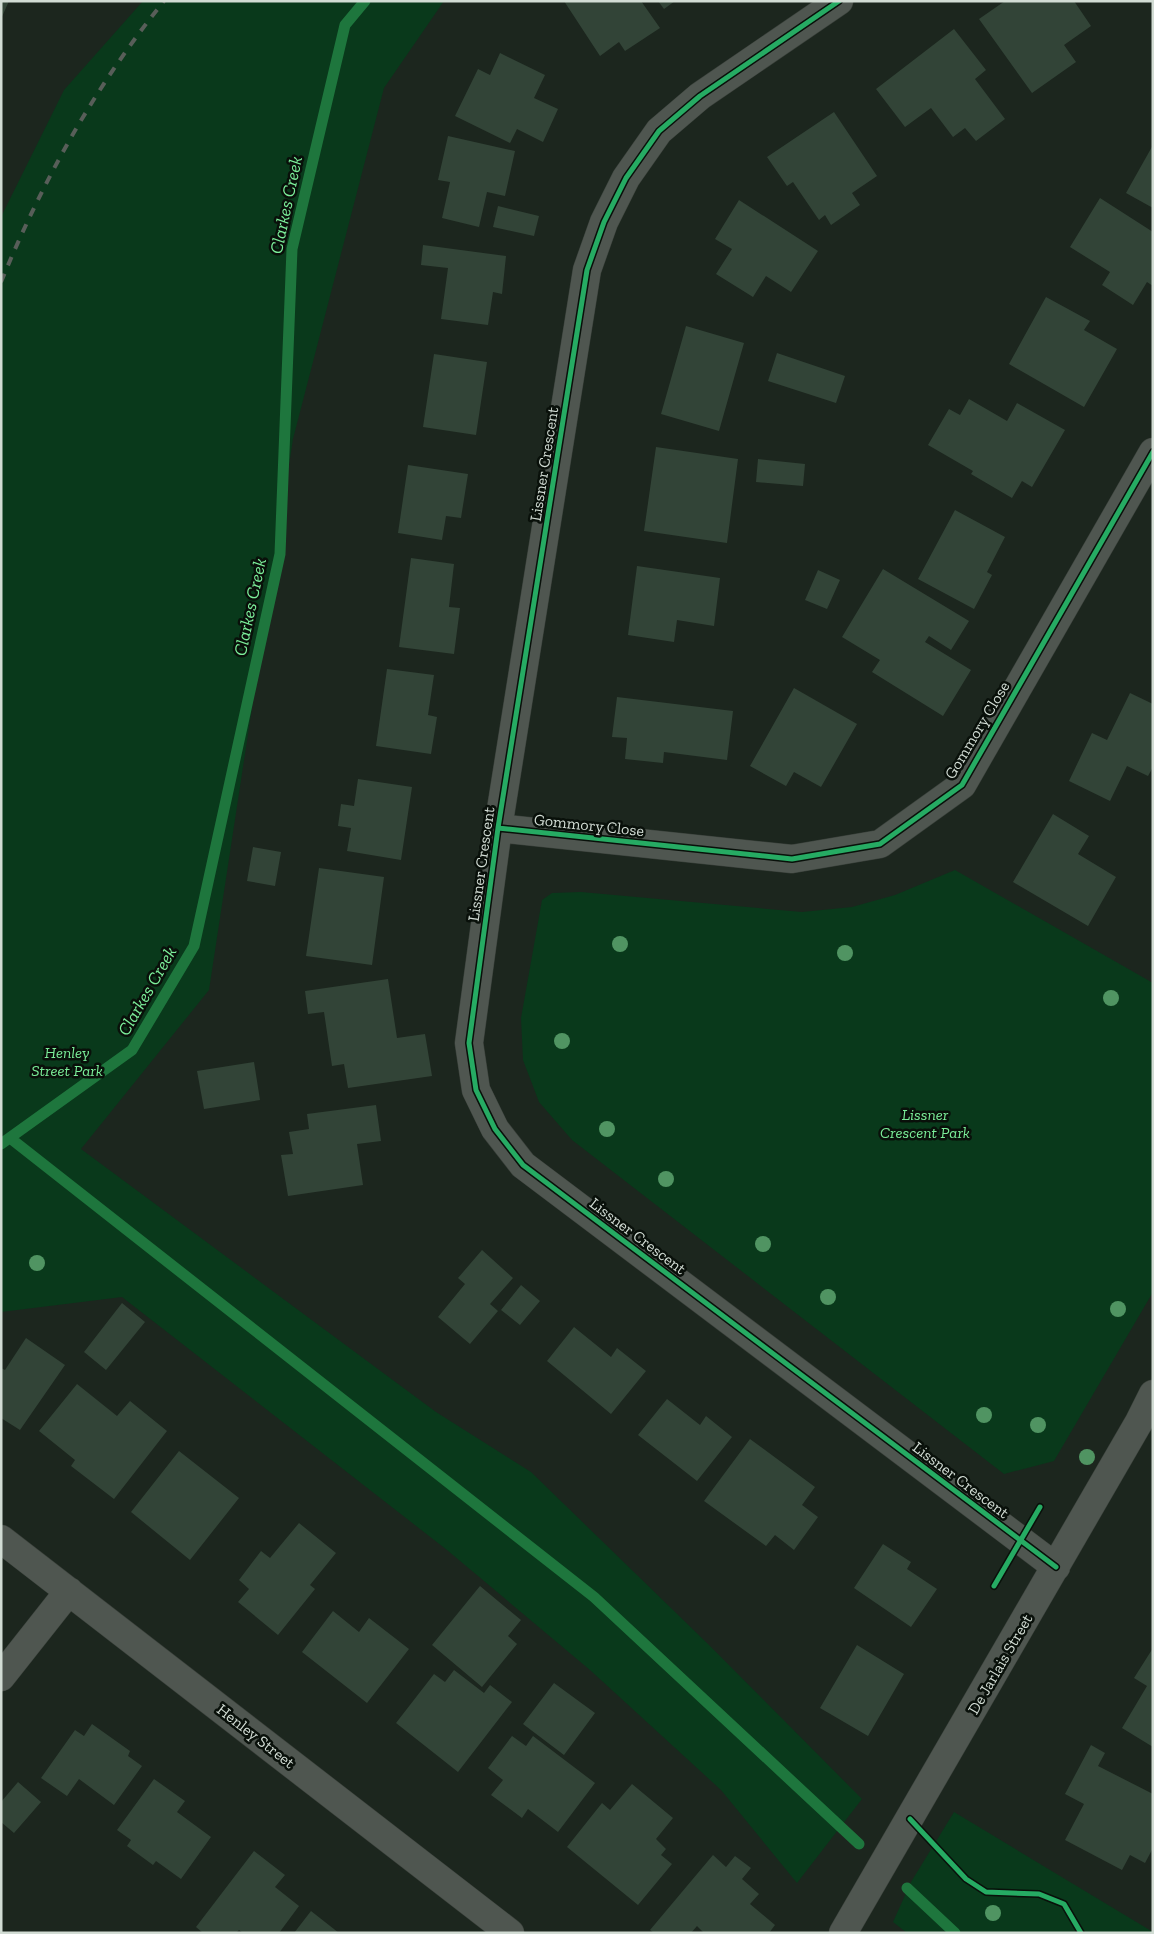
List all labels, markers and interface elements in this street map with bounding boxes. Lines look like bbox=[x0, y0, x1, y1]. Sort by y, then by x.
water label: Clarkes Creek bbox=[265, 154, 307, 256]
street label: Lissner Crescent bbox=[526, 405, 562, 523]
water label: Clarkes Creek bbox=[229, 556, 271, 658]
street label: Gommory Close bbox=[940, 678, 1014, 782]
street label: Lissner Crescent bbox=[464, 805, 498, 923]
street label: Gommory Close bbox=[533, 810, 645, 840]
water label: Clarkes Creek bbox=[113, 943, 181, 1039]
park label: Henley Street Park bbox=[31, 1043, 103, 1080]
park label: Lissner Crescent Park bbox=[880, 1105, 970, 1142]
street label: Lissner Crescent bbox=[586, 1194, 690, 1278]
street label: Lissner Crescent bbox=[909, 1438, 1013, 1522]
street label: De Jarlais Street bbox=[964, 1610, 1036, 1718]
street label: Henley Street bbox=[213, 1700, 299, 1772]

